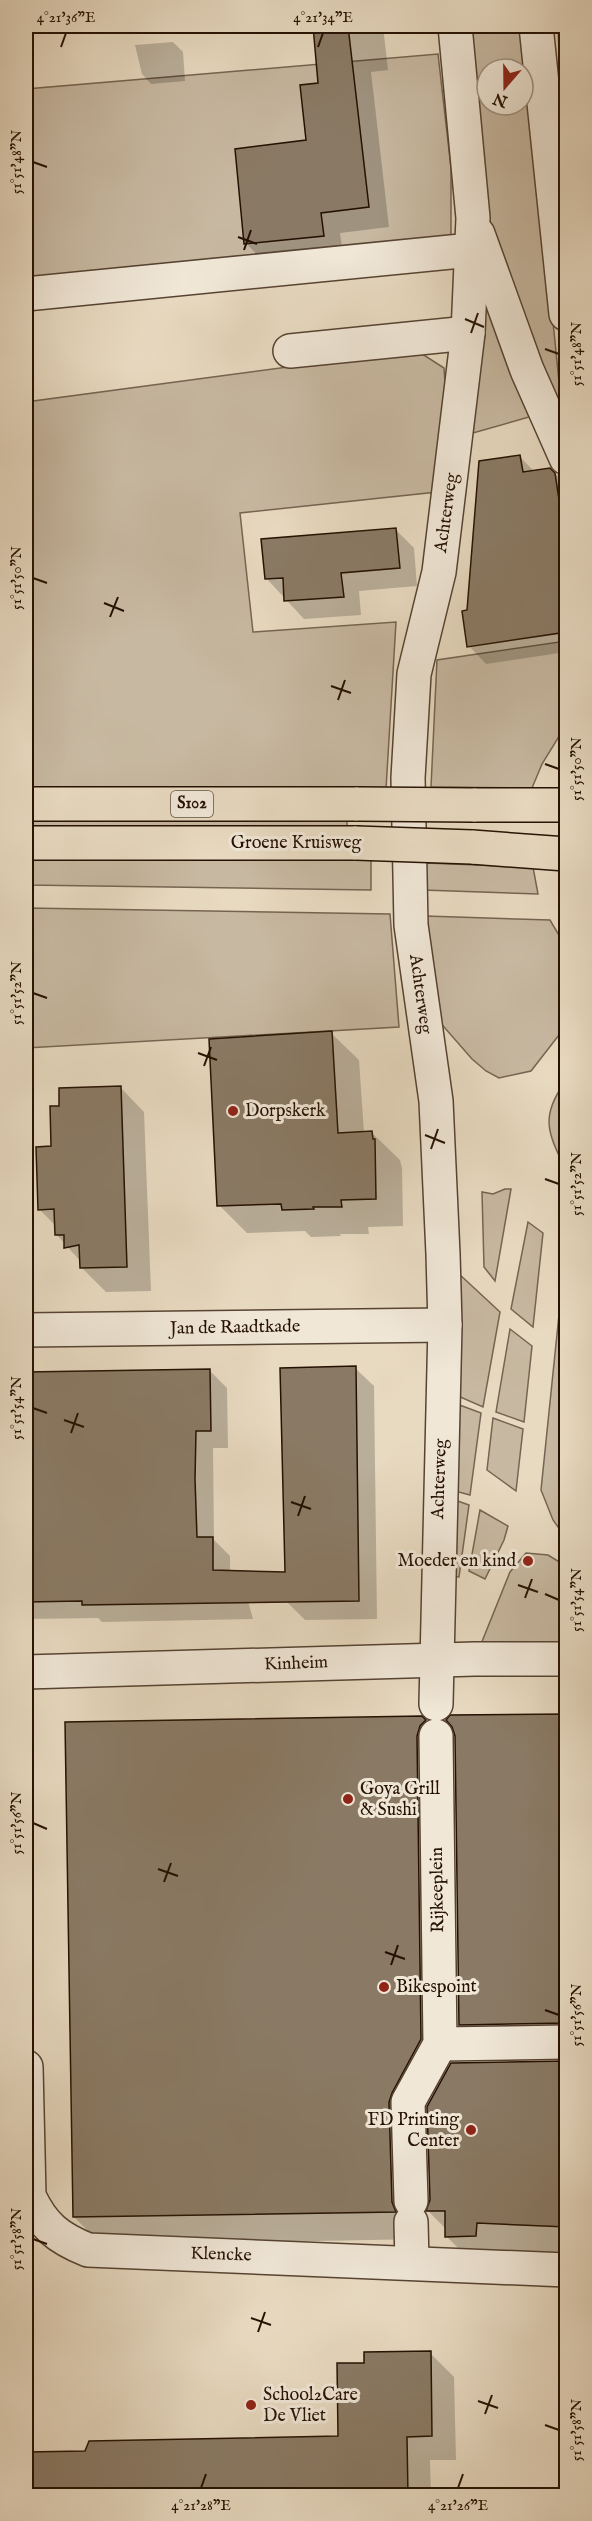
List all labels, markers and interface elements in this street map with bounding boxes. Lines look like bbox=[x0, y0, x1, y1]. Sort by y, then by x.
text: 4°21'36"E bbox=[37, 8, 95, 27]
text: 4°21'34"E bbox=[293, 8, 353, 27]
north arrow bbox=[475, 57, 535, 117]
text: N bbox=[490, 87, 511, 111]
text: 51°51'48"N bbox=[7, 130, 26, 194]
text: 51°51'48"N bbox=[567, 322, 586, 386]
street label: Achterweg bbox=[430, 471, 464, 555]
text: 51°51'50"N bbox=[7, 546, 26, 610]
text: 51°51'50"N bbox=[567, 737, 586, 801]
road number: S102 bbox=[171, 791, 213, 817]
street label: Groene Kruisweg bbox=[231, 832, 362, 855]
street label: Achterweg bbox=[403, 952, 437, 1036]
text: 51°51'52"N bbox=[7, 961, 26, 1025]
place label: Dorpskerk bbox=[245, 1100, 326, 1123]
marker: Dorpskerk bbox=[226, 1104, 240, 1118]
text: 51°51'52"N bbox=[567, 1152, 586, 1216]
street label: Jan de Raadtkade bbox=[168, 1315, 300, 1341]
text: 51°51'54"N bbox=[7, 1376, 26, 1440]
street label: Achterweg bbox=[427, 1438, 453, 1521]
place label: Moeder en kind bbox=[397, 1550, 516, 1573]
marker: Moeder en kind bbox=[521, 1554, 535, 1568]
text: 51°51'54"N bbox=[567, 1568, 586, 1632]
street label: Kinheim bbox=[264, 1651, 328, 1677]
place label: Goya Grill & Sushi bbox=[360, 1778, 440, 1822]
text: 51°51'56"N bbox=[7, 1791, 26, 1855]
marker: Goya Grill & Sushi bbox=[341, 1792, 355, 1806]
street label: Rijkeeplein bbox=[426, 1846, 450, 1933]
place label: Bikespoint bbox=[396, 1976, 477, 1999]
marker: Bikespoint bbox=[377, 1980, 391, 1994]
text: 51°51'56"N bbox=[567, 1983, 586, 2047]
place label: FD Printing Center bbox=[367, 2109, 459, 2153]
marker: FD Printing Center bbox=[464, 2123, 478, 2137]
text: 51°51'58"N bbox=[7, 2208, 26, 2270]
street label: Klencke bbox=[190, 2242, 252, 2268]
place label: School2Care De Vliet bbox=[263, 2384, 358, 2428]
marker: School2Care De Vliet bbox=[244, 2398, 258, 2412]
text: 51°51'58"N bbox=[567, 2399, 586, 2461]
text: 4°21'28"E bbox=[171, 2496, 231, 2515]
text: 4°21'26"E bbox=[428, 2496, 488, 2515]

